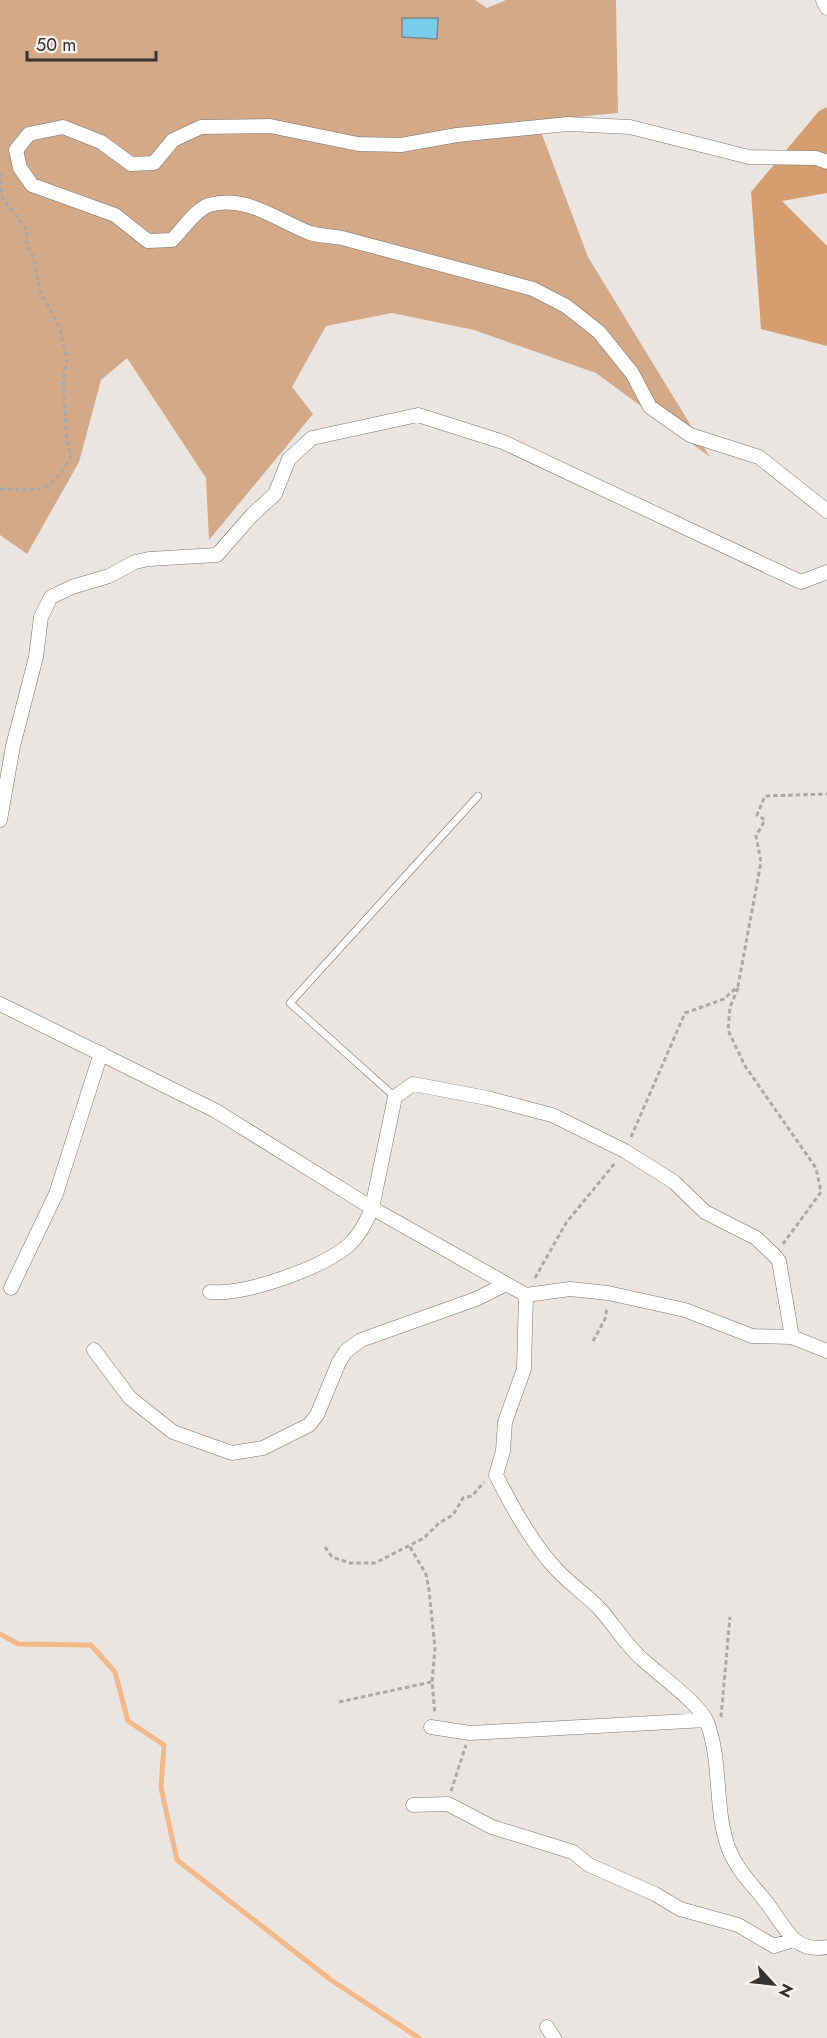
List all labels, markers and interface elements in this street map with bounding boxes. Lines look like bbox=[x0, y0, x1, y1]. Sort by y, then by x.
scale bar bbox=[27, 24, 156, 62]
text: 50 m bbox=[36, 32, 76, 58]
north arrow bbox=[743, 1954, 803, 2014]
text: N bbox=[773, 1980, 799, 2001]

